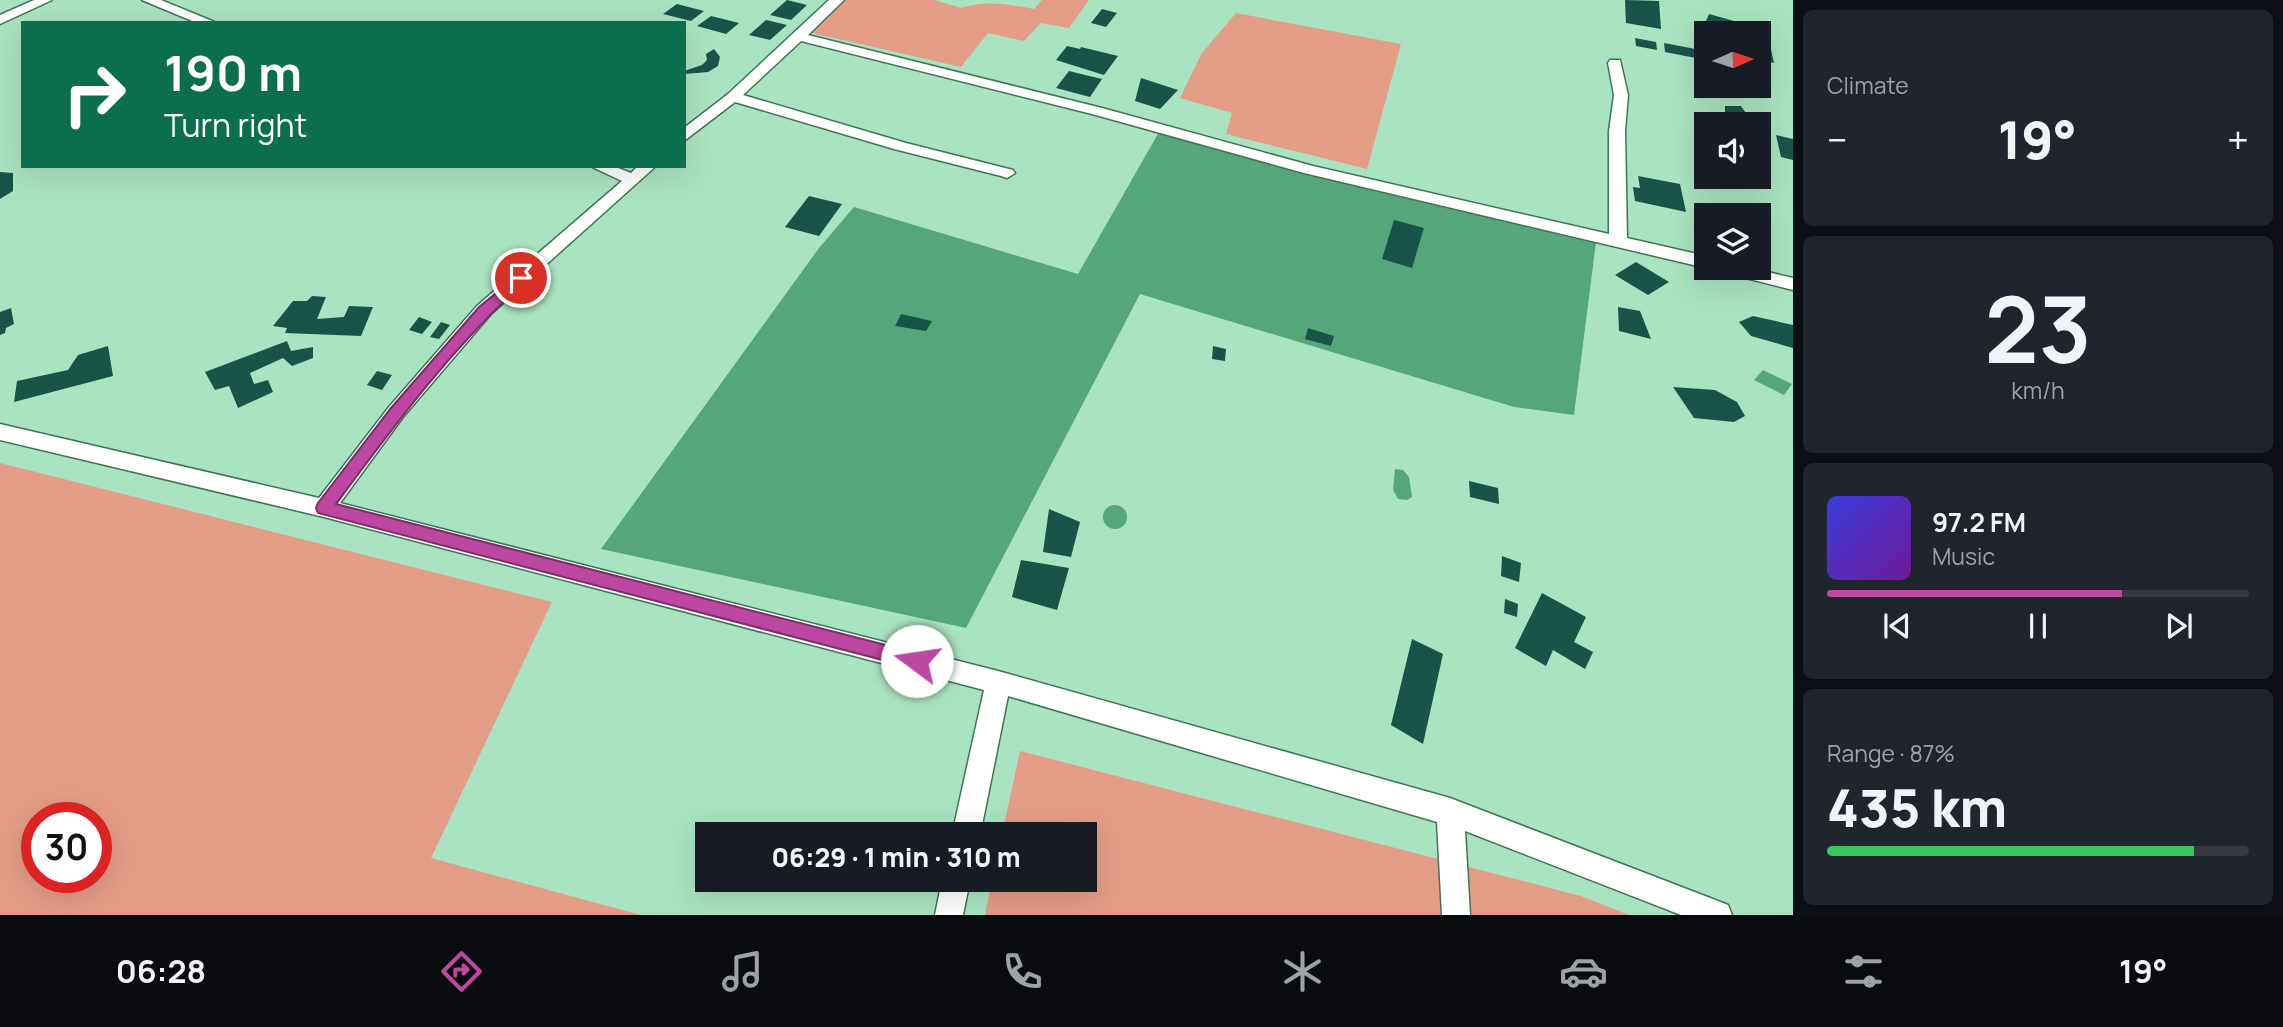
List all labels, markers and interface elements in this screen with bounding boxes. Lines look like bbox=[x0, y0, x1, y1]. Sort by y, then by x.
north arrow bbox=[1694, 21, 1771, 98]
map controls bbox=[1694, 21, 1771, 280]
text: 190 m bbox=[164, 39, 302, 106]
icon: right bbox=[49, 49, 140, 140]
text: Climate bbox=[1827, 69, 1909, 101]
text: Turn right bbox=[164, 103, 307, 147]
text: 19° bbox=[1998, 104, 2077, 175]
button: sound bbox=[1694, 112, 1771, 189]
text: − bbox=[1827, 113, 1848, 165]
text: + bbox=[2227, 113, 2249, 165]
button: layers bbox=[1694, 203, 1771, 280]
pin bbox=[491, 248, 551, 308]
icon: arrive bbox=[502, 259, 540, 297]
text: 23 bbox=[1984, 266, 2092, 390]
text: km/h bbox=[2011, 374, 2065, 406]
text: 97.2 FM bbox=[1932, 504, 2026, 540]
text: Music bbox=[1932, 540, 1995, 572]
icon: previous bbox=[1878, 607, 1916, 645]
icon: pause bbox=[2019, 607, 2057, 645]
icon: next bbox=[2160, 607, 2198, 645]
position arrow bbox=[880, 624, 954, 698]
text: Range · 87% bbox=[1827, 737, 1955, 769]
text: 435 km bbox=[1827, 772, 2007, 843]
speed limit sign: 30 bbox=[21, 802, 112, 893]
text: 06:29 · 1 min · 310 m bbox=[772, 839, 1020, 875]
icon: directions bbox=[437, 947, 486, 996]
icon: music bbox=[718, 947, 767, 996]
icon: phone bbox=[998, 947, 1047, 996]
icon: climate bbox=[1278, 947, 1327, 996]
icon: car bbox=[1559, 947, 1608, 996]
icon: filters bbox=[1839, 947, 1888, 996]
text: 06:28 bbox=[116, 949, 206, 993]
text: 19° bbox=[2119, 949, 2167, 993]

